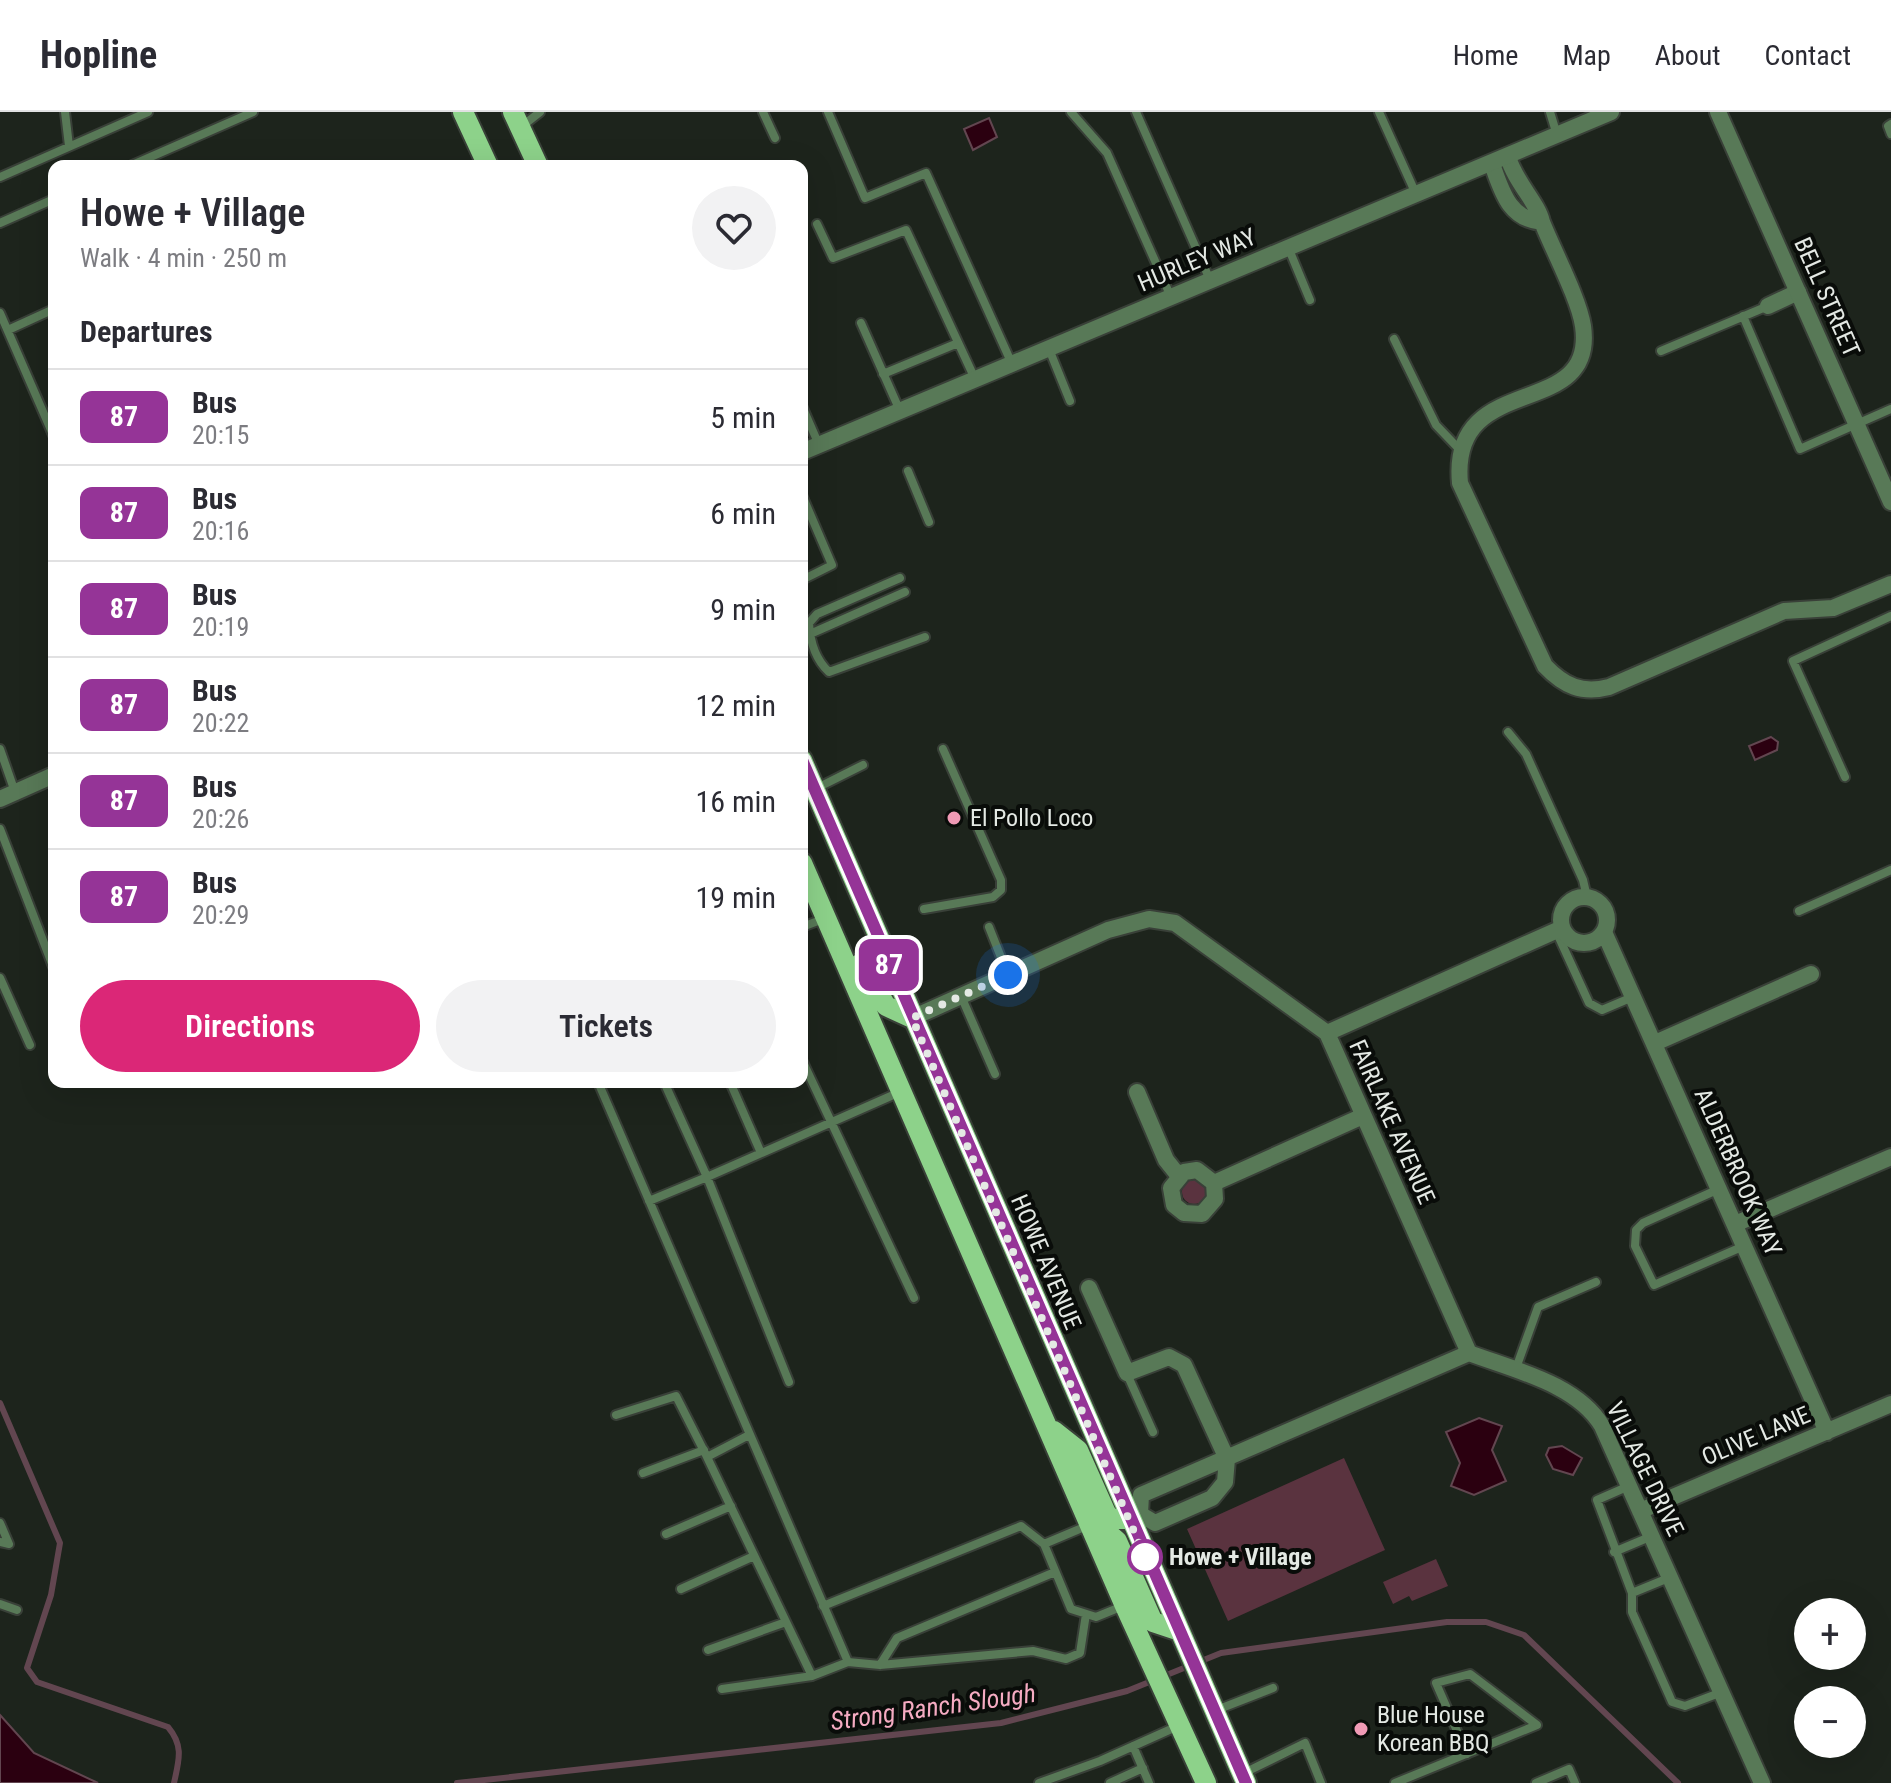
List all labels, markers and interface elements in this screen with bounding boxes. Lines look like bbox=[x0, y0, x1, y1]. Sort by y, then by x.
text: Hopline bbox=[40, 33, 157, 77]
text: Home bbox=[1453, 39, 1518, 72]
text: Map bbox=[1562, 39, 1611, 72]
text: About bbox=[1655, 39, 1721, 72]
text: Contact bbox=[1765, 39, 1851, 72]
button: heart bbox=[692, 186, 776, 270]
text: Howe + Village bbox=[80, 191, 305, 235]
street label: HURLEY WAY bbox=[1134, 222, 1261, 297]
street label: BELL STREET bbox=[1788, 233, 1866, 361]
text: Walk · 4 min · 250 m bbox=[80, 243, 287, 273]
text: Departures bbox=[80, 314, 213, 349]
text: Bus bbox=[192, 385, 237, 420]
text: 87 bbox=[110, 400, 138, 433]
text: 5 min bbox=[710, 400, 776, 435]
text: 20:15 bbox=[192, 420, 249, 450]
text: Bus bbox=[192, 481, 237, 516]
text: 87 bbox=[110, 496, 138, 529]
text: 6 min bbox=[710, 496, 776, 531]
text: 20:16 bbox=[192, 516, 249, 546]
text: Bus bbox=[192, 577, 237, 612]
text: 87 bbox=[110, 592, 138, 625]
text: 9 min bbox=[710, 592, 776, 627]
text: 20:19 bbox=[192, 612, 249, 642]
text: Bus bbox=[192, 673, 237, 708]
text: 87 bbox=[110, 688, 138, 721]
text: 12 min bbox=[695, 688, 776, 723]
text: 20:22 bbox=[192, 708, 249, 738]
text: Bus bbox=[192, 769, 237, 804]
text: 87 bbox=[110, 784, 138, 817]
text: 16 min bbox=[695, 784, 776, 819]
text: 20:26 bbox=[192, 804, 249, 834]
place label: El Pollo Loco bbox=[970, 804, 1093, 832]
marker: El Pollo Loco bbox=[945, 809, 963, 827]
text: Bus bbox=[192, 865, 237, 900]
text: 87 bbox=[110, 880, 138, 913]
text: 19 min bbox=[695, 880, 776, 915]
text: 20:29 bbox=[192, 900, 249, 930]
line badge: 87 bbox=[853, 939, 925, 991]
text: 87 bbox=[875, 948, 903, 981]
your location bbox=[988, 955, 1028, 995]
button: Directions bbox=[80, 980, 420, 1072]
button: Tickets bbox=[436, 980, 776, 1072]
street label: FAIRLAKE AVENUE bbox=[1343, 1036, 1441, 1208]
street label: ALDERBROOK WAY bbox=[1689, 1084, 1788, 1260]
street label: HOWE AVENUE bbox=[1005, 1190, 1087, 1334]
street label: VILLAGE DRIVE bbox=[1600, 1397, 1690, 1541]
street label: OLIVE LANE bbox=[1698, 1401, 1814, 1471]
marker: Howe + Village bbox=[1128, 1540, 1162, 1574]
place label: Howe + Village bbox=[1169, 1543, 1312, 1571]
map controls bbox=[1794, 1598, 1866, 1758]
button: + bbox=[1794, 1598, 1866, 1670]
water label: Strong Ranch Slough bbox=[828, 1678, 1038, 1736]
button: − bbox=[1794, 1686, 1866, 1758]
place label: Blue House Korean BBQ bbox=[1377, 1701, 1489, 1757]
marker: Blue House Korean BBQ bbox=[1352, 1720, 1370, 1738]

